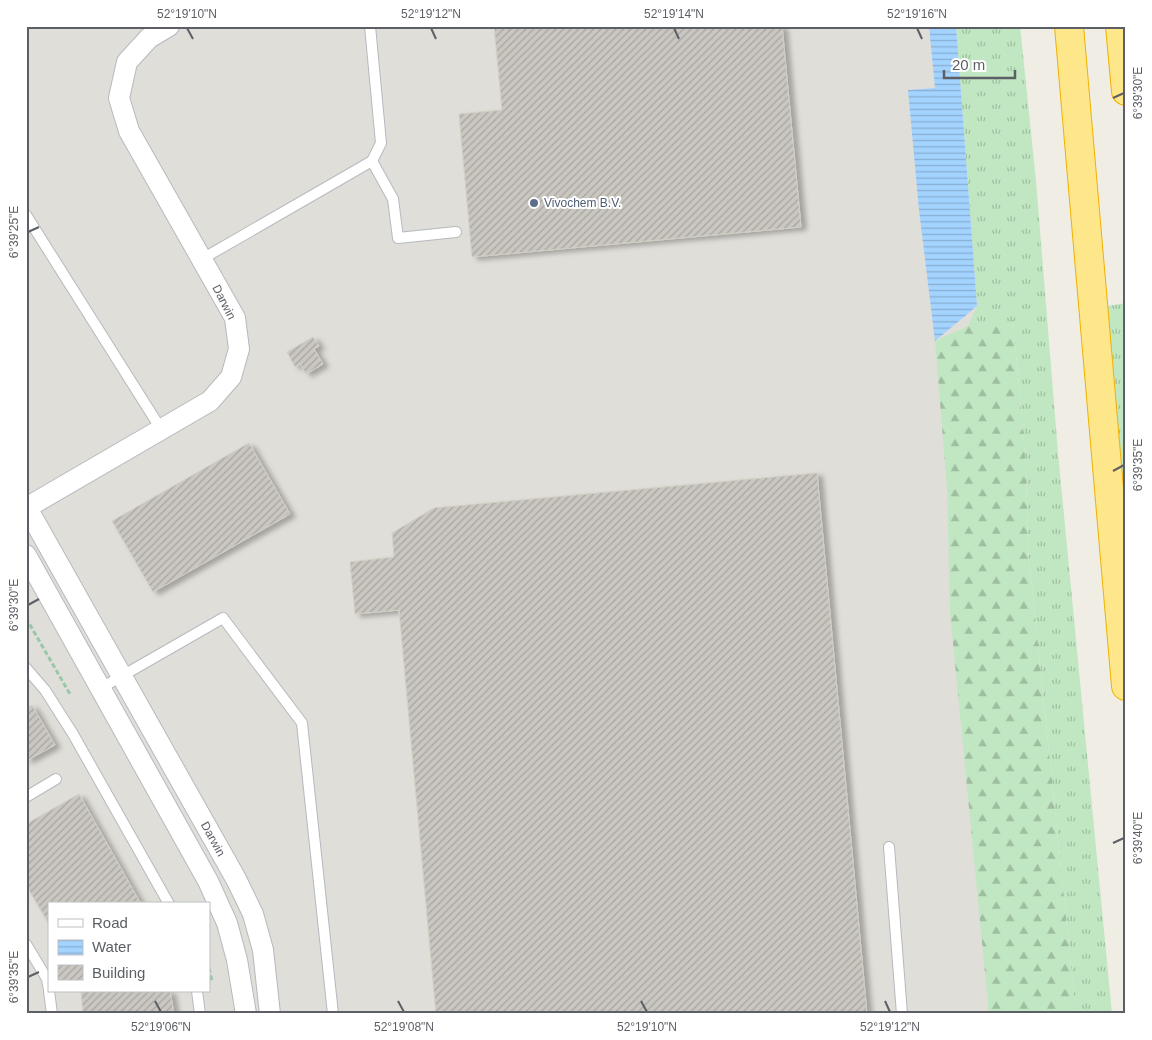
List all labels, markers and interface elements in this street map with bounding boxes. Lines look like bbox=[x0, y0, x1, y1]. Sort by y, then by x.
text: 52°19'10"N bbox=[157, 7, 217, 21]
text: 52°19'12"N bbox=[401, 7, 461, 21]
text: 52°19'14"N bbox=[644, 7, 704, 21]
text: 52°19'16"N bbox=[887, 7, 947, 21]
scale bar bbox=[944, 48, 1016, 80]
text: 20 m bbox=[952, 56, 985, 73]
text: 6°39'30"E bbox=[1131, 67, 1145, 119]
place label: Vivochem B.V. bbox=[544, 196, 621, 210]
marker: Vivochem B.V. bbox=[528, 197, 540, 209]
text: 6°39'25"E bbox=[7, 206, 21, 258]
street label: Darwin bbox=[209, 282, 239, 322]
text: 6°39'35"E bbox=[1131, 439, 1145, 491]
text: 6°39'30"E bbox=[7, 579, 21, 631]
text: 6°39'40"E bbox=[1131, 812, 1145, 864]
street label: Darwin bbox=[198, 819, 228, 859]
legend bbox=[48, 902, 210, 992]
text: Road bbox=[92, 914, 128, 931]
text: Water bbox=[92, 938, 131, 955]
text: 6°39'35"E bbox=[7, 951, 21, 1003]
text: Building bbox=[92, 964, 145, 981]
text: 52°19'06"N bbox=[131, 1020, 191, 1034]
text: 52°19'08"N bbox=[374, 1020, 434, 1034]
text: 52°19'10"N bbox=[617, 1020, 677, 1034]
text: 52°19'12"N bbox=[860, 1020, 920, 1034]

